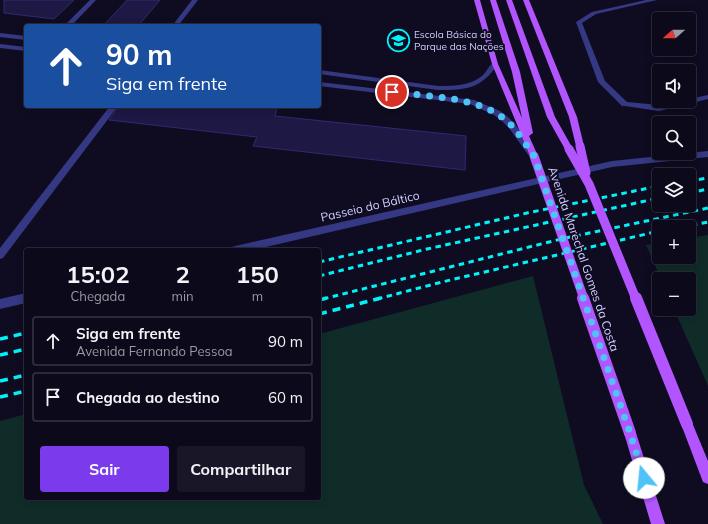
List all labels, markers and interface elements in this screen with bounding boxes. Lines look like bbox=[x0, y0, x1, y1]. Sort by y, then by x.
north arrow bbox=[652, 12, 696, 56]
map controls bbox=[652, 12, 696, 316]
school or university icon: Escola Básica do Parque das Nações bbox=[385, 27, 411, 53]
place label: Escola Básica do Parque das Nações bbox=[414, 28, 504, 53]
text: 90 m bbox=[106, 37, 172, 72]
icon: ahead bbox=[40, 40, 92, 92]
button: sound bbox=[652, 64, 696, 108]
text: Siga em frente bbox=[106, 72, 227, 95]
pin bbox=[375, 75, 409, 109]
icon: arrive bbox=[381, 81, 403, 103]
button: search bbox=[652, 116, 696, 160]
street label: Avenida Marechal Gomes da Costa bbox=[545, 165, 623, 353]
button: layers bbox=[652, 168, 696, 212]
street label: Passeio do Báltico bbox=[319, 187, 421, 225]
button: + bbox=[652, 220, 696, 264]
text: 15:02 bbox=[66, 259, 130, 289]
text: 2 bbox=[175, 259, 190, 289]
text: 150 bbox=[236, 259, 279, 289]
button: − bbox=[652, 272, 696, 316]
text: Chegada bbox=[70, 288, 125, 304]
text: min bbox=[172, 288, 194, 304]
text: m bbox=[252, 288, 263, 304]
text: Siga em frente bbox=[76, 324, 181, 343]
icon: ahead bbox=[42, 330, 64, 352]
text: 90 m bbox=[268, 332, 303, 351]
text: Avenida Fernando Pessoa bbox=[76, 343, 233, 359]
icon: arrive bbox=[42, 386, 64, 408]
text: Chegada ao destino bbox=[76, 388, 220, 407]
text: 60 m bbox=[268, 388, 303, 407]
button: Sair bbox=[40, 446, 169, 492]
button: Compartilhar bbox=[177, 446, 305, 492]
position arrow bbox=[623, 457, 665, 499]

